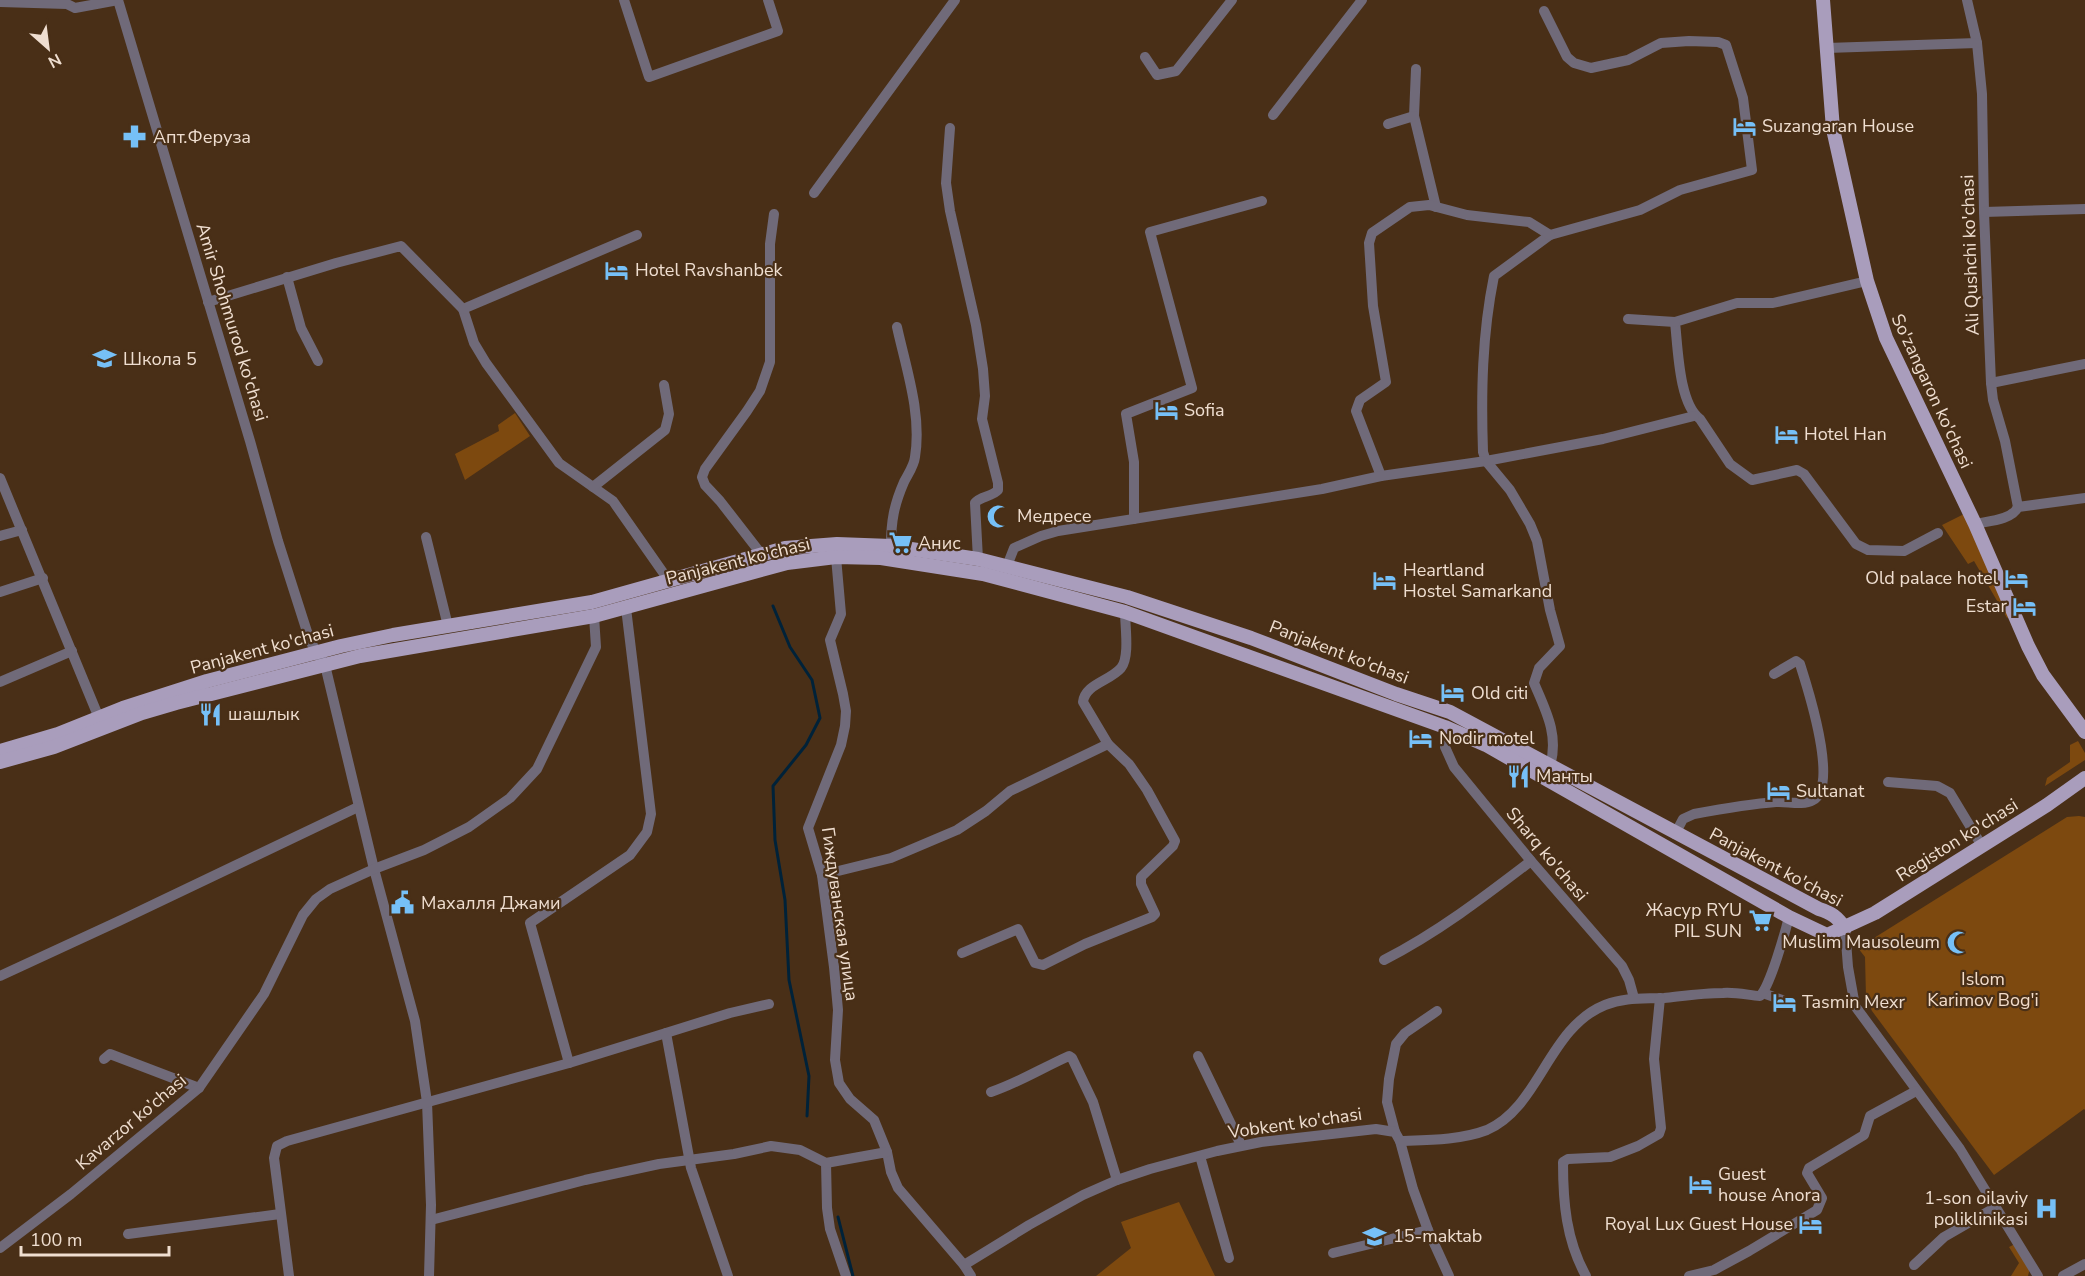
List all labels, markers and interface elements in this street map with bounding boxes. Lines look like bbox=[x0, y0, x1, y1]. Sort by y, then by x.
north arrow bbox=[18, 18, 78, 78]
text: N bbox=[44, 48, 65, 73]
hotel icon: Suzangaran House bbox=[1731, 113, 1757, 139]
place label: Suzangaran House bbox=[1762, 114, 1914, 138]
pharmacy icon: Апт.Феруза bbox=[122, 124, 148, 150]
place label: Апт.Феруза bbox=[153, 125, 251, 149]
street label: Ali Qushchi ko'chasi bbox=[1955, 174, 1985, 336]
street label: Amir Shohmurod ko'chasi bbox=[190, 220, 274, 424]
hotel icon: Hotel Ravshanbek bbox=[604, 257, 630, 283]
place label: Hotel Ravshanbek bbox=[635, 258, 784, 282]
street label: So'zangaron ko'chasi bbox=[1886, 310, 1978, 472]
school or university icon: Школа 5 bbox=[92, 346, 118, 372]
place label: Школа 5 bbox=[123, 347, 197, 371]
hotel icon: Sofia bbox=[1153, 397, 1179, 423]
place label: Sofia bbox=[1184, 398, 1225, 422]
hotel icon: Hotel Han bbox=[1773, 421, 1799, 447]
place label: Hotel Han bbox=[1804, 422, 1887, 446]
mosque icon: Медресе bbox=[986, 503, 1012, 529]
place label: Медресе bbox=[1017, 504, 1092, 528]
supermarket icon: Анис bbox=[887, 530, 913, 556]
street label: Panjakent ko'chasi bbox=[663, 531, 813, 591]
place label: Анис bbox=[918, 531, 961, 555]
place label: Heartland Hostel Samarkand bbox=[1403, 558, 1552, 603]
hotel icon: Old palace hotel bbox=[2003, 565, 2029, 591]
place label: Old palace hotel bbox=[1865, 566, 1999, 590]
hotel icon: Heartland Hostel Samarkand bbox=[1372, 567, 1398, 593]
hotel icon: Estar bbox=[2012, 593, 2038, 619]
place label: Estar bbox=[1966, 594, 2008, 618]
street label: Panjakent ko'chasi bbox=[1266, 614, 1412, 690]
street label: Panjakent ko'chasi bbox=[188, 618, 336, 680]
hotel icon: Old citi bbox=[1440, 680, 1466, 706]
place label: Old citi bbox=[1471, 681, 1528, 705]
restaurant icon: шашлык bbox=[197, 701, 223, 727]
place label: шашлык bbox=[228, 702, 300, 726]
hotel icon: Nodir motel bbox=[1408, 725, 1434, 751]
place label: Nodir motel bbox=[1439, 726, 1535, 750]
restaurant icon: Манты bbox=[1505, 763, 1531, 789]
place label: Манты bbox=[1536, 764, 1593, 788]
hotel icon: Sultanat bbox=[1765, 778, 1791, 804]
place label: Sultanat bbox=[1796, 779, 1865, 803]
street label: Registon ko'chasi bbox=[1892, 793, 2022, 887]
street label: Sharq ko'chasi bbox=[1501, 802, 1593, 906]
street label: Panjakent ko'chasi bbox=[1705, 822, 1847, 912]
street label: Гиждуванская улица bbox=[816, 825, 864, 1003]
public building icon: Махалля Джами bbox=[390, 890, 416, 916]
place label: Махалля Джами bbox=[421, 891, 561, 915]
place label: Жасур RYU PIL SUN bbox=[1646, 898, 1742, 943]
supermarket icon: Жасур RYU PIL SUN bbox=[1747, 907, 1773, 933]
mosque icon: Muslim Mausoleum bbox=[1945, 929, 1971, 955]
place label: Muslim Mausoleum bbox=[1782, 930, 1940, 954]
park label: Islom Karimov Bog'i bbox=[1927, 967, 2039, 1012]
hotel icon: Tasmin Mexr bbox=[1771, 989, 1797, 1015]
place label: Tasmin Mexr bbox=[1802, 990, 1905, 1014]
street label: Kavarzor ko’chasi bbox=[71, 1069, 191, 1175]
street label: Vobkent ko'chasi bbox=[1225, 1102, 1364, 1144]
place label: Guest house Anora bbox=[1718, 1162, 1820, 1207]
hotel icon: Guest house Anora bbox=[1687, 1171, 1713, 1197]
place label: 1-son oilaviy poliklinikasi bbox=[1924, 1186, 2029, 1231]
hospital icon: 1-son oilaviy poliklinikasi bbox=[2033, 1195, 2059, 1221]
hotel icon: Royal Lux Guest House bbox=[1798, 1211, 1824, 1237]
place label: Royal Lux Guest House bbox=[1605, 1212, 1793, 1236]
scale bar bbox=[21, 1219, 170, 1257]
school or university icon: 15-maktab bbox=[1362, 1223, 1388, 1249]
place label: 15-maktab bbox=[1393, 1224, 1482, 1248]
text: 100 m bbox=[30, 1228, 82, 1252]

